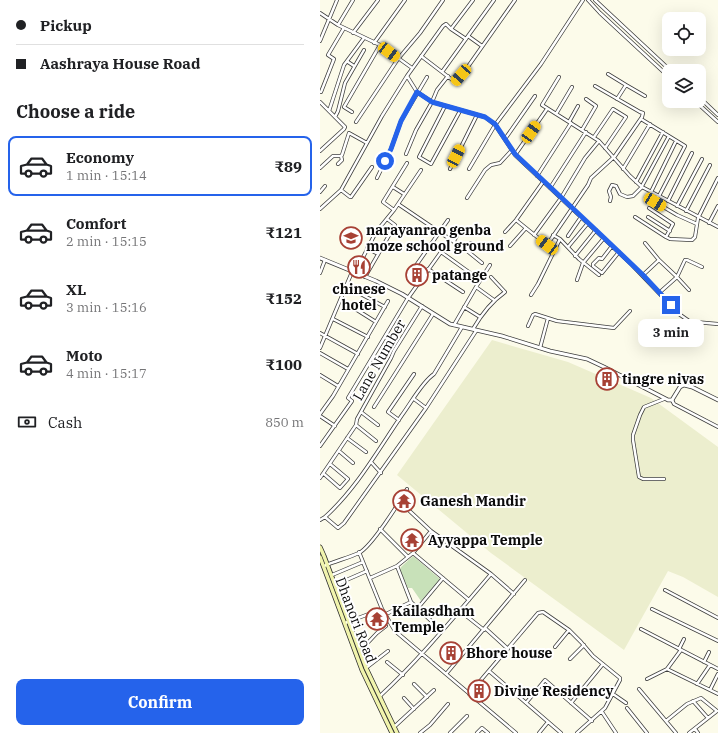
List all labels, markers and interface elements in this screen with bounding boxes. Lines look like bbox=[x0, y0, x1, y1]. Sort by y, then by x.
map controls bbox=[662, 12, 706, 108]
button: locate bbox=[662, 12, 706, 56]
text: Pickup bbox=[40, 16, 92, 35]
car bbox=[376, 40, 402, 64]
text: Aashraya House Road bbox=[40, 54, 200, 73]
car bbox=[449, 62, 473, 88]
button: layers bbox=[662, 64, 706, 108]
text: Choose a ride bbox=[16, 100, 135, 123]
car bbox=[519, 119, 543, 145]
car bbox=[445, 143, 467, 169]
icon: car bbox=[18, 148, 54, 184]
text: Economy bbox=[66, 148, 134, 167]
route start bbox=[376, 152, 394, 170]
text: ₹89 bbox=[274, 157, 302, 176]
text: 1 min · 15:14 bbox=[66, 167, 147, 184]
car bbox=[642, 191, 668, 213]
icon: car bbox=[18, 214, 54, 250]
text: Comfort bbox=[66, 214, 126, 233]
place label: narayanrao genba moze school ground bbox=[366, 221, 504, 255]
text: ₹121 bbox=[265, 223, 302, 242]
school or university icon: narayanrao genba moze school ground bbox=[338, 225, 364, 251]
text: 2 min · 15:15 bbox=[66, 233, 147, 250]
car bbox=[534, 233, 560, 257]
restaurant icon: chinese hotel bbox=[346, 254, 372, 280]
building icon: patange bbox=[404, 262, 430, 288]
place label: patange bbox=[432, 266, 487, 284]
icon: car bbox=[18, 280, 54, 316]
text: XL bbox=[66, 280, 86, 299]
place label: chinese hotel bbox=[332, 280, 386, 314]
text: ₹152 bbox=[265, 289, 302, 308]
route end bbox=[662, 296, 680, 314]
text: 3 min · 15:16 bbox=[66, 299, 147, 316]
street label: Lane Number bbox=[349, 316, 410, 404]
callout: 3 min bbox=[638, 319, 704, 347]
text: 3 min bbox=[653, 324, 689, 341]
icon: car bbox=[18, 346, 54, 382]
text: Moto bbox=[66, 346, 103, 365]
text: ₹100 bbox=[265, 355, 302, 374]
text: 4 min · 15:17 bbox=[66, 365, 147, 382]
building icon: tingre nivas bbox=[594, 366, 620, 392]
place label: tingre nivas bbox=[622, 370, 704, 388]
icon: cash bbox=[16, 411, 38, 433]
text: Cash bbox=[48, 413, 82, 432]
text: 850 m bbox=[265, 414, 304, 431]
temple icon: Ganesh Mandir bbox=[391, 488, 417, 514]
place label: Ganesh Mandir bbox=[420, 492, 526, 510]
temple icon: Ayyappa Temple bbox=[399, 527, 425, 553]
place label: Ayyappa Temple bbox=[428, 531, 543, 549]
street label: Dhanori Road bbox=[331, 575, 381, 666]
place label: Kailasdham Temple bbox=[392, 602, 475, 636]
temple icon: Kailasdham Temple bbox=[364, 606, 390, 632]
building icon: Bhore house bbox=[438, 640, 464, 666]
place label: Bhore house bbox=[466, 644, 553, 662]
building icon: Divine Residency bbox=[466, 678, 492, 704]
button: Confirm bbox=[16, 679, 304, 725]
place label: Divine Residency bbox=[494, 682, 613, 700]

